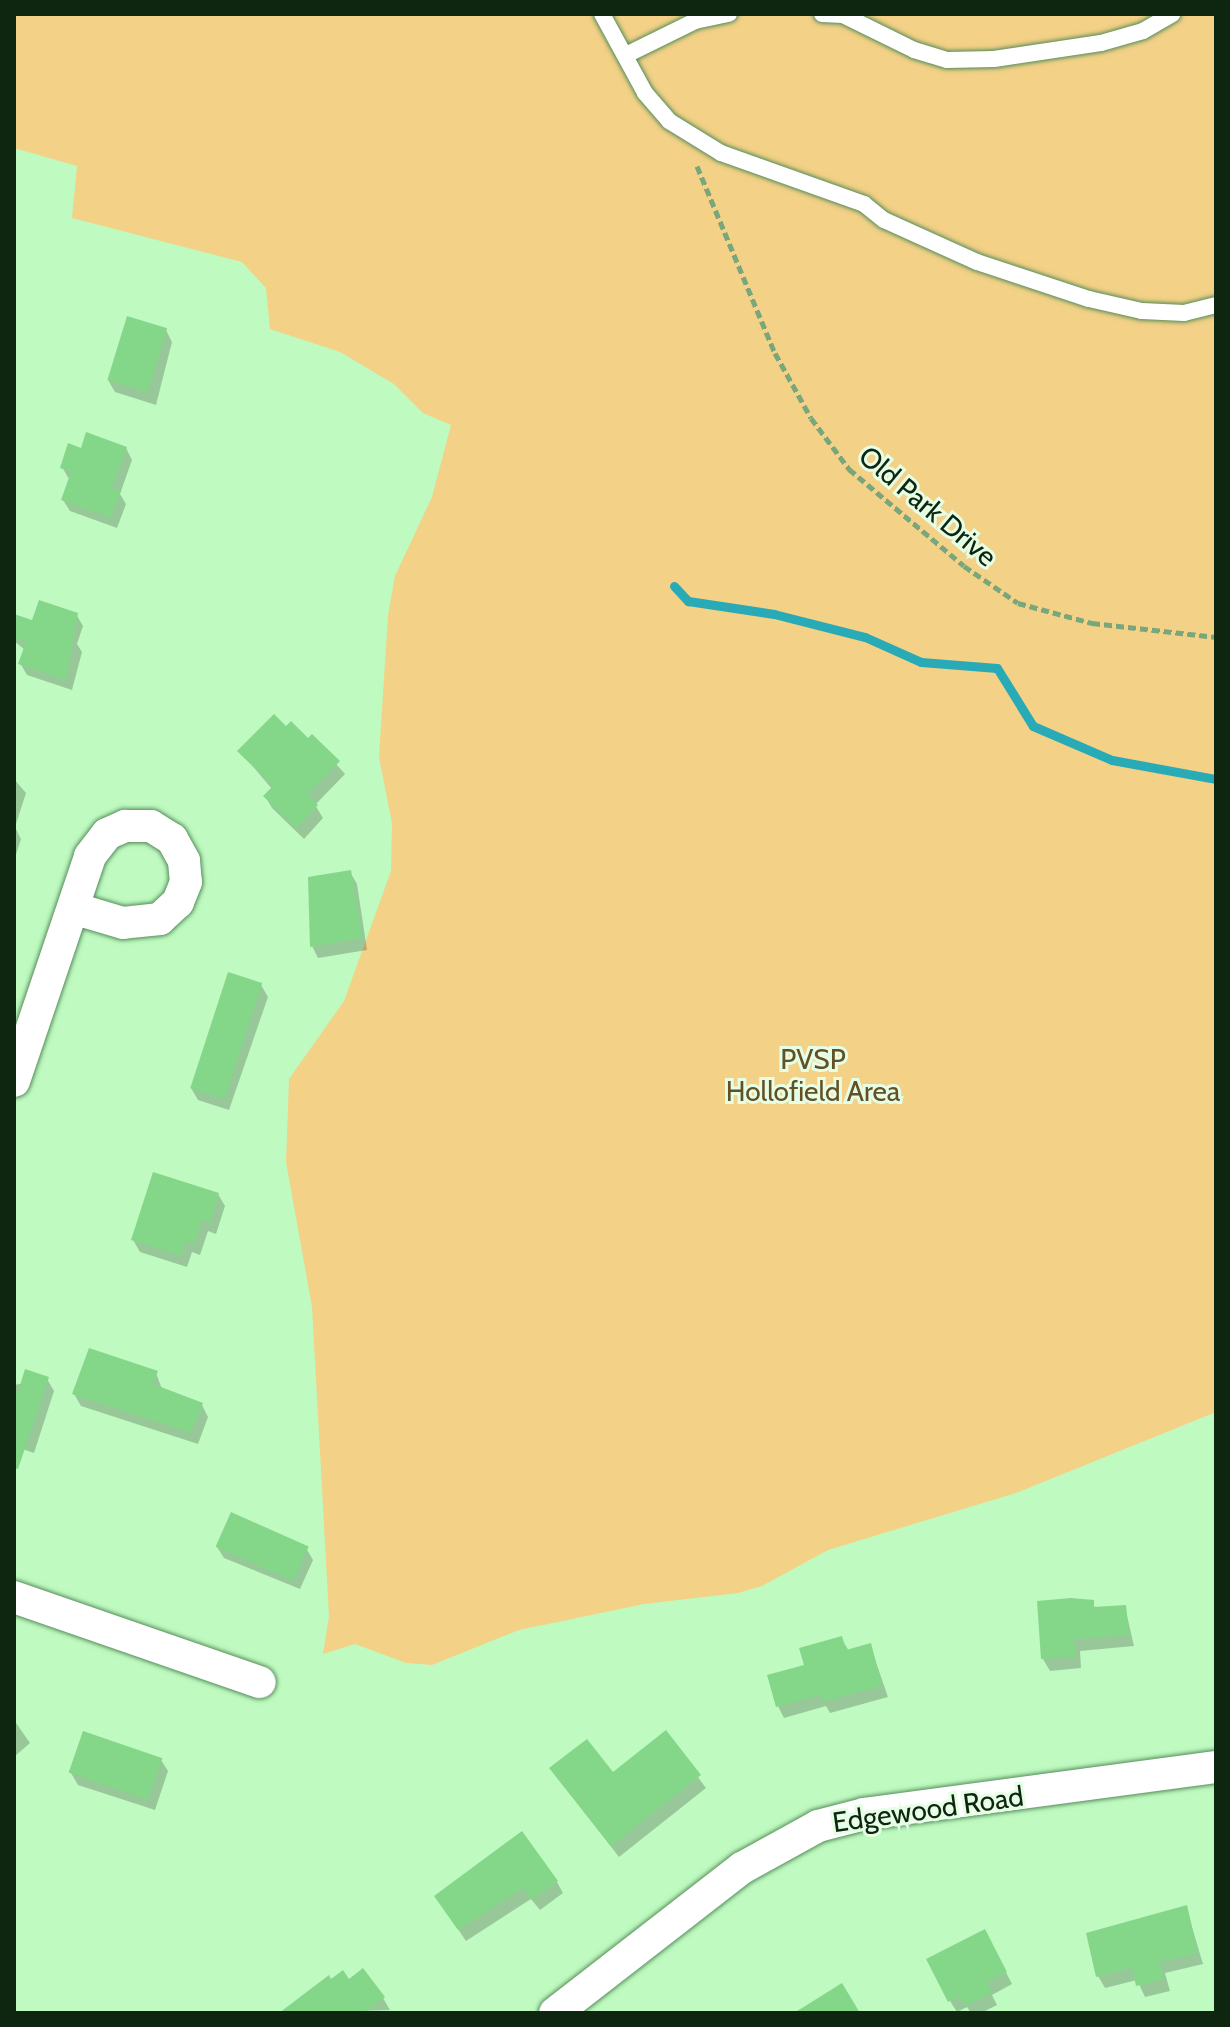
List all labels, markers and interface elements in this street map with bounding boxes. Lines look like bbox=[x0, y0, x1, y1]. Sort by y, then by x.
street label: Old Park Drive bbox=[852, 439, 1004, 573]
park label: PVSP Hollofield Area bbox=[726, 1042, 900, 1108]
street label: Edgewood Road bbox=[830, 1779, 1026, 1839]

